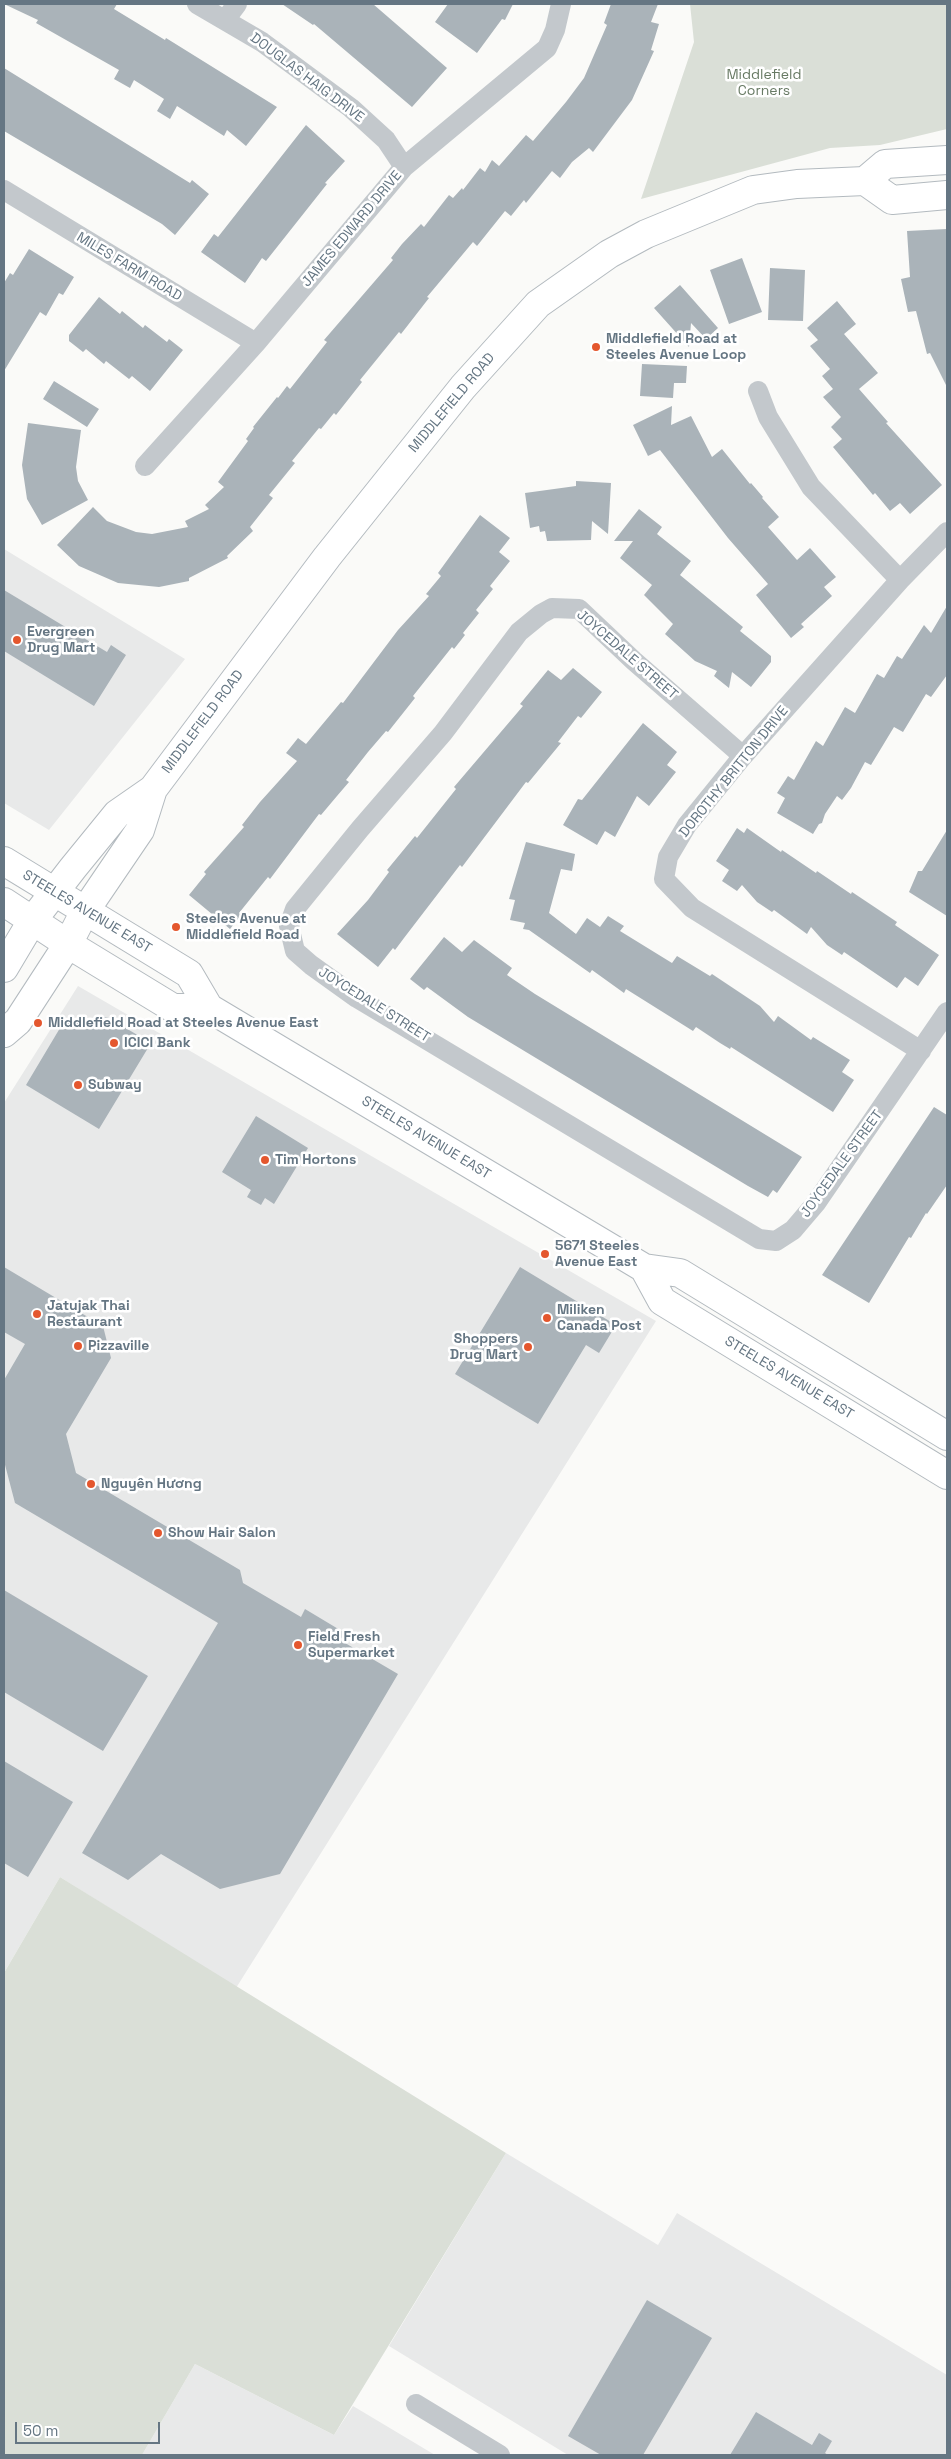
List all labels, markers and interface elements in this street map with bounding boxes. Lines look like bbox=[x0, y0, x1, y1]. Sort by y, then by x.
street label: DOUGLAS HAIG DRIVE bbox=[247, 30, 367, 126]
park label: Middlefield Corners bbox=[726, 67, 802, 100]
street label: JAMES EDWARD DRIVE bbox=[299, 168, 405, 290]
street label: MILES FARM ROAD bbox=[73, 229, 185, 305]
place label: Middlefield Road at Steeles Avenue Loop bbox=[606, 331, 746, 364]
marker: Middlefield Road at Steeles Avenue Loop bbox=[590, 341, 602, 353]
street label: MIDDLEFIELD ROAD bbox=[405, 350, 499, 456]
street label: JOYCEDALE STREET bbox=[573, 607, 681, 703]
place label: Evergreen Drug Mart bbox=[27, 624, 95, 656]
marker: Evergreen Drug Mart bbox=[11, 634, 23, 646]
street label: MIDDLEFIELD ROAD bbox=[159, 667, 247, 777]
street label: DOROTHY BRITTON DRIVE bbox=[676, 703, 792, 841]
street label: STEELES AVENUE EAST bbox=[19, 867, 155, 957]
place label: Steeles Avenue at Middlefield Road bbox=[186, 911, 306, 944]
marker: Steeles Avenue at Middlefield Road bbox=[170, 921, 182, 933]
street label: JOYCEDALE STREET bbox=[315, 964, 433, 1046]
place label: Middlefield Road at Steeles Avenue East bbox=[48, 1015, 319, 1031]
marker: Middlefield Road at Steeles Avenue East bbox=[32, 1017, 44, 1029]
place label: ICICI Bank bbox=[124, 1035, 191, 1051]
marker: ICICI Bank bbox=[108, 1037, 120, 1049]
place label: Subway bbox=[88, 1077, 142, 1093]
marker: Subway bbox=[72, 1079, 84, 1091]
street label: STEELES AVENUE EAST bbox=[358, 1093, 494, 1183]
street label: JOYCEDALE STREET bbox=[797, 1107, 887, 1221]
place label: Tim Hortons bbox=[275, 1152, 356, 1168]
marker: Tim Hortons bbox=[259, 1154, 271, 1166]
place label: 5671 Steeles Avenue East bbox=[555, 1238, 639, 1270]
marker: 5671 Steeles Avenue East bbox=[539, 1248, 551, 1260]
place label: Jatujak Thai Restaurant bbox=[47, 1298, 130, 1330]
place label: Miliken Canada Post bbox=[557, 1302, 642, 1334]
marker: Jatujak Thai Restaurant bbox=[31, 1308, 43, 1320]
marker: Miliken Canada Post bbox=[541, 1312, 553, 1324]
place label: Shoppers Drug Mart bbox=[450, 1331, 518, 1364]
street label: STEELES AVENUE EAST bbox=[721, 1333, 857, 1423]
place label: Pizzaville bbox=[88, 1338, 149, 1354]
marker: Pizzaville bbox=[72, 1340, 84, 1352]
marker: Shoppers Drug Mart bbox=[522, 1341, 534, 1353]
place label: Nguyên Hương bbox=[101, 1476, 202, 1492]
marker: Nguyên Hương bbox=[85, 1478, 97, 1490]
place label: Show Hair Salon bbox=[168, 1525, 276, 1541]
marker: Show Hair Salon bbox=[152, 1527, 164, 1539]
place label: Field Fresh Supermarket bbox=[308, 1629, 395, 1661]
marker: Field Fresh Supermarket bbox=[292, 1639, 304, 1651]
scale bar bbox=[18, 2412, 162, 2444]
text: 50 m bbox=[23, 2421, 58, 2440]

